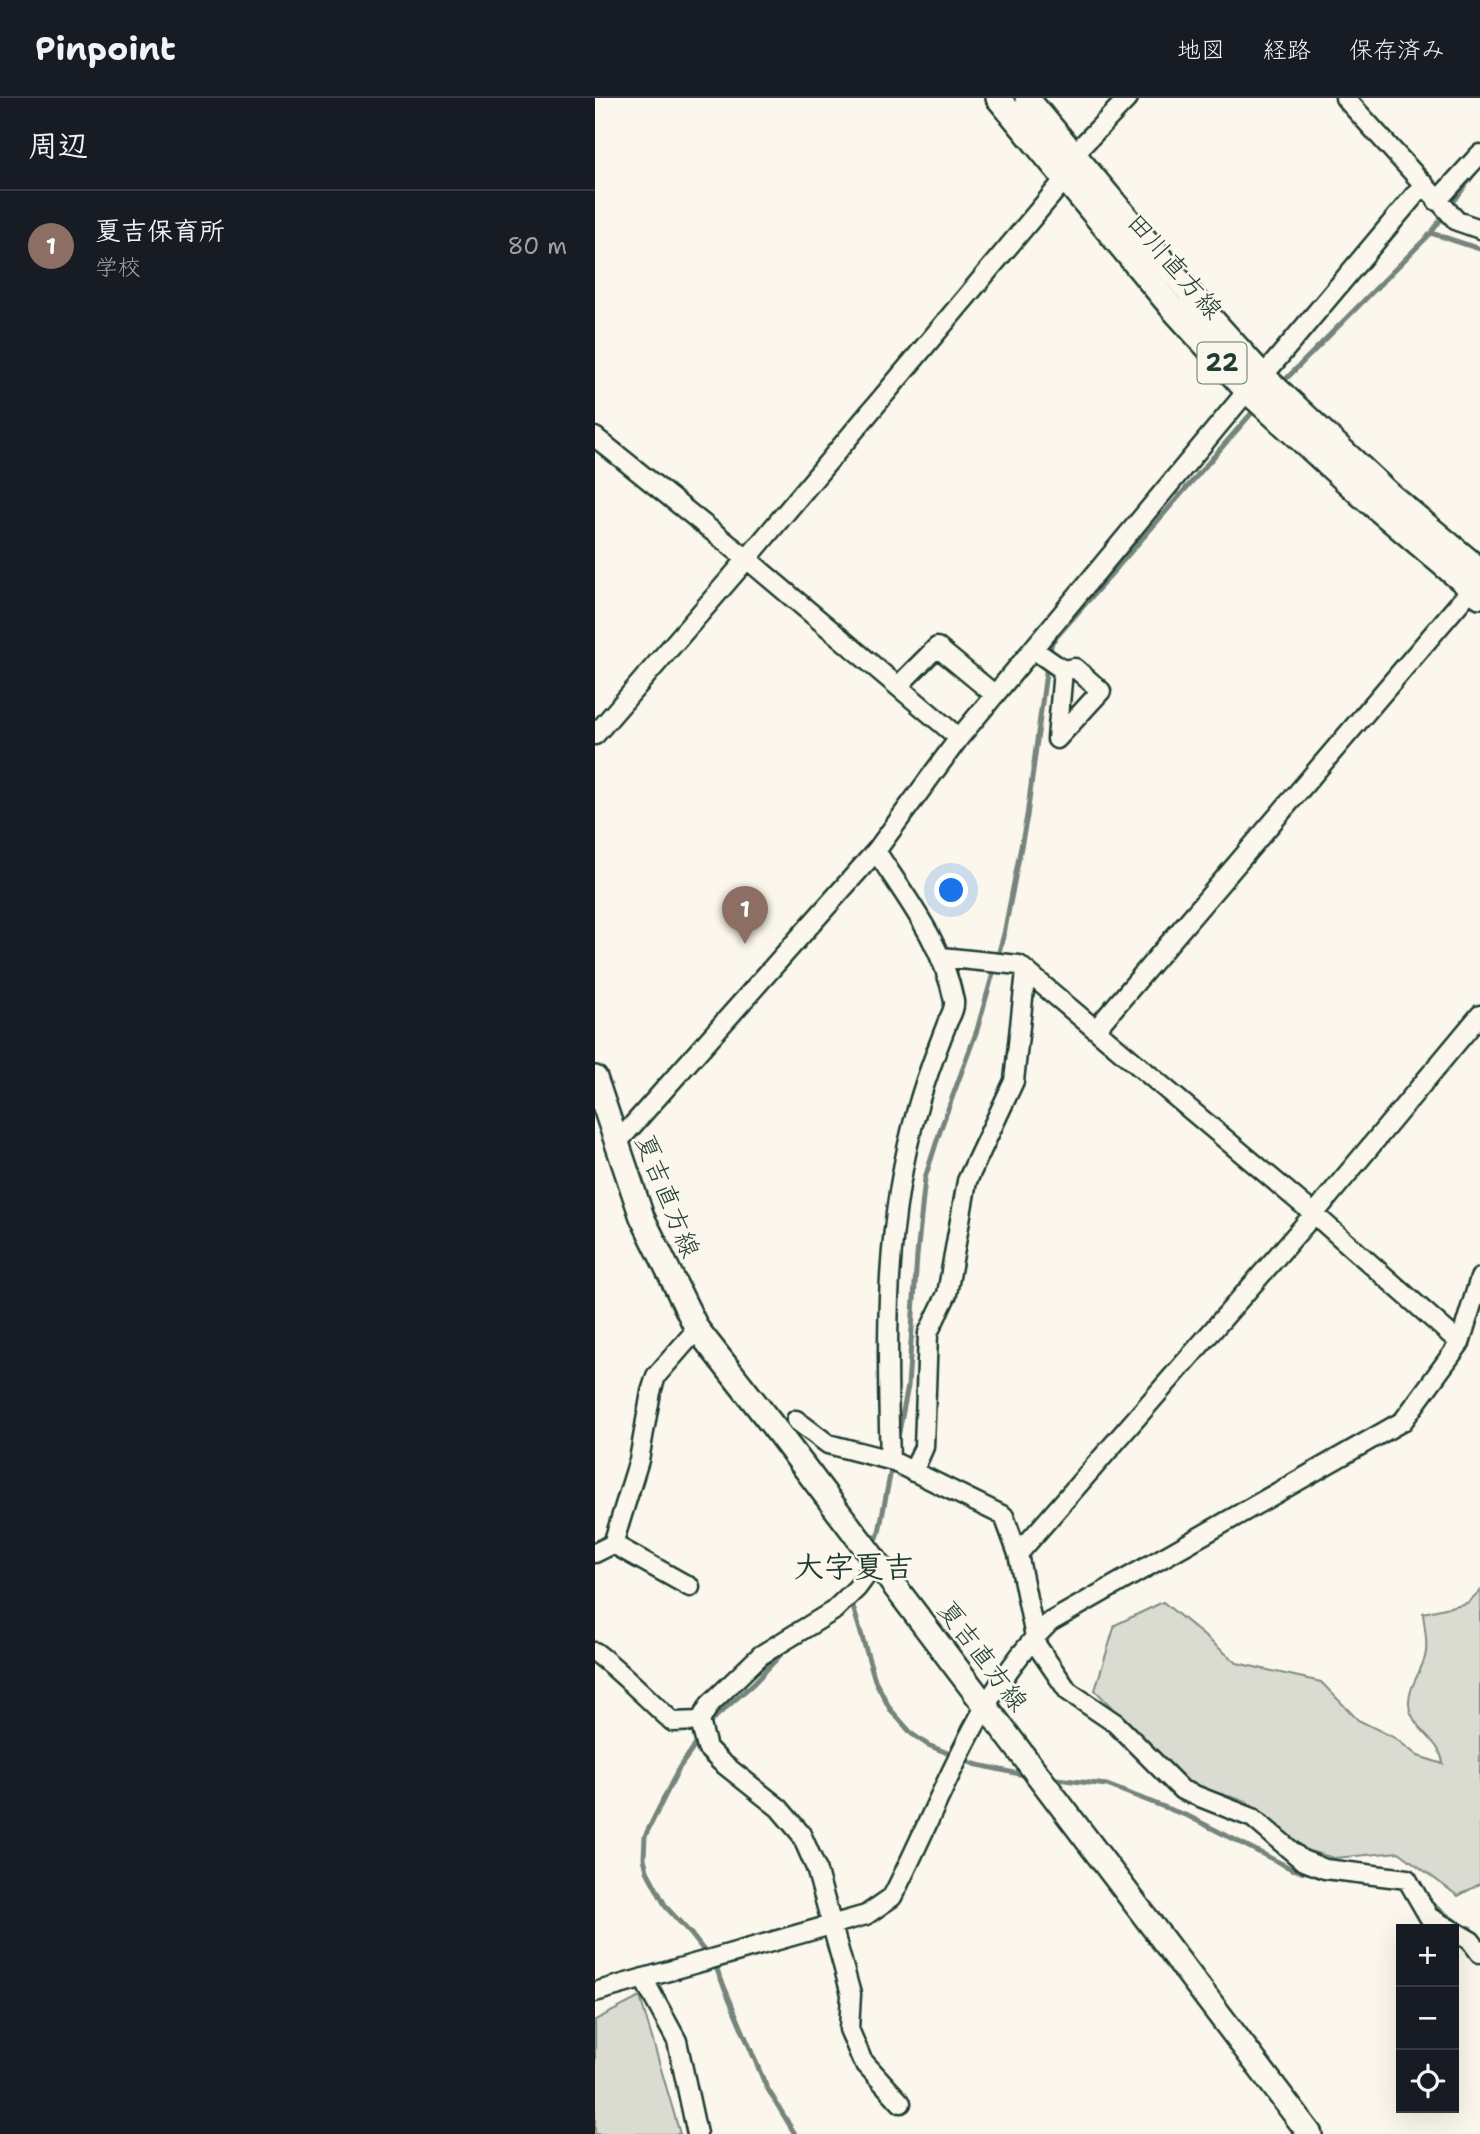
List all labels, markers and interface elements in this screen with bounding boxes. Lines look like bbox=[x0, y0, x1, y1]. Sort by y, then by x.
text: Pinpoint bbox=[35, 26, 176, 71]
text: 地図 bbox=[1177, 34, 1225, 66]
text: 経路 bbox=[1263, 34, 1311, 66]
text: 保存済み bbox=[1349, 34, 1445, 66]
text: 周辺 bbox=[28, 125, 88, 166]
street label: 田川直方線 bbox=[1120, 205, 1231, 326]
text: 夏吉保育所 bbox=[95, 213, 225, 248]
text: 1 bbox=[46, 231, 56, 261]
text: 80 m bbox=[508, 231, 567, 261]
text: 学校 bbox=[95, 252, 141, 282]
road number: 22 bbox=[1197, 342, 1247, 384]
your location bbox=[934, 873, 968, 907]
pin: 1 bbox=[722, 886, 768, 944]
street label: 夏吉直方線 bbox=[628, 1129, 709, 1263]
district label: 大字夏吉 bbox=[794, 1546, 914, 1587]
street label: 夏吉直方線 bbox=[930, 1593, 1036, 1718]
map controls bbox=[1396, 1924, 1459, 2113]
button: + bbox=[1396, 1924, 1459, 1987]
button: − bbox=[1396, 1987, 1459, 2050]
button: locate bbox=[1396, 2050, 1459, 2113]

